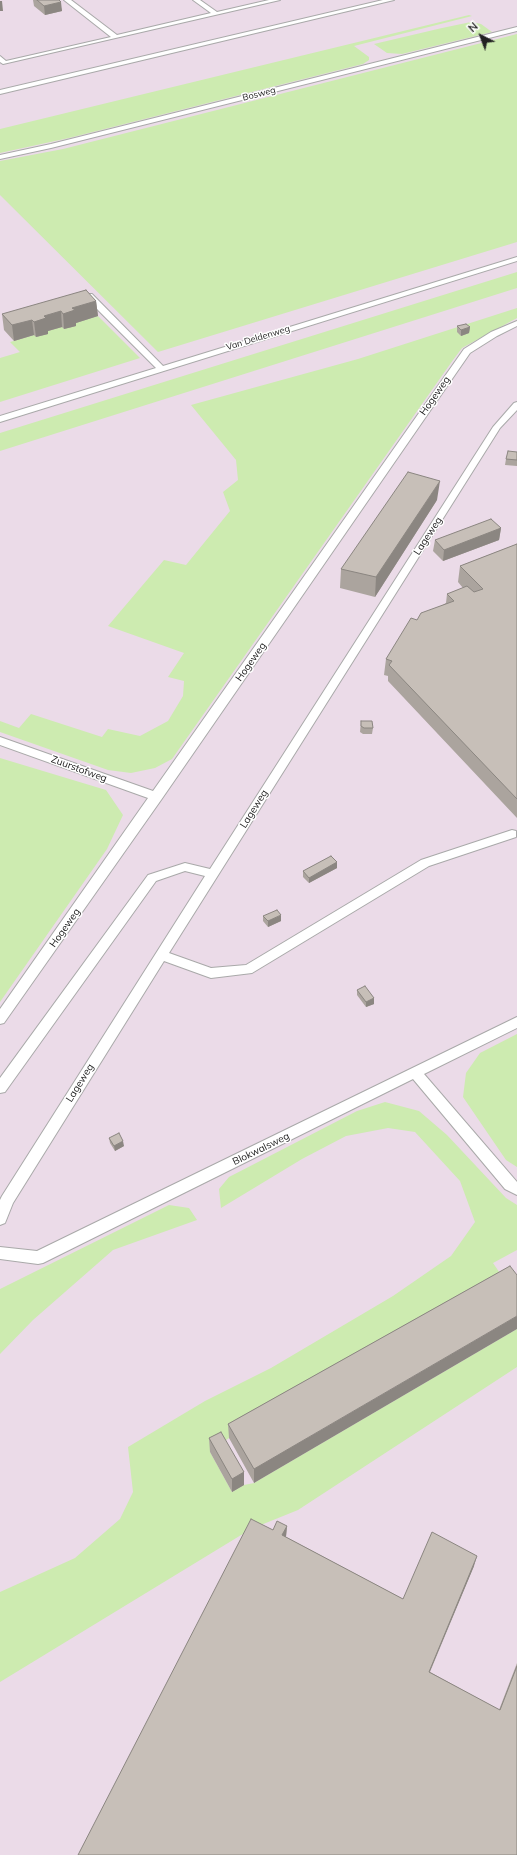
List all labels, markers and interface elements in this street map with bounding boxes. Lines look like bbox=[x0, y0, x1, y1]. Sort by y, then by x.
north arrow bbox=[461, 16, 501, 56]
text: N bbox=[465, 19, 481, 35]
street label: Bosweg bbox=[241, 85, 277, 103]
street label: Van Deldenweg bbox=[225, 323, 291, 353]
street label: Hogeweg bbox=[417, 374, 453, 418]
street label: Lageweg bbox=[411, 515, 445, 557]
street label: Hogeweg bbox=[233, 640, 269, 684]
street label: Zuurstofweg bbox=[50, 753, 108, 785]
street label: Lageweg bbox=[238, 788, 270, 830]
street label: Hogeweg bbox=[47, 906, 83, 950]
street label: Lageweg bbox=[64, 1062, 96, 1104]
street label: Blokwalsweg bbox=[231, 1130, 291, 1168]

